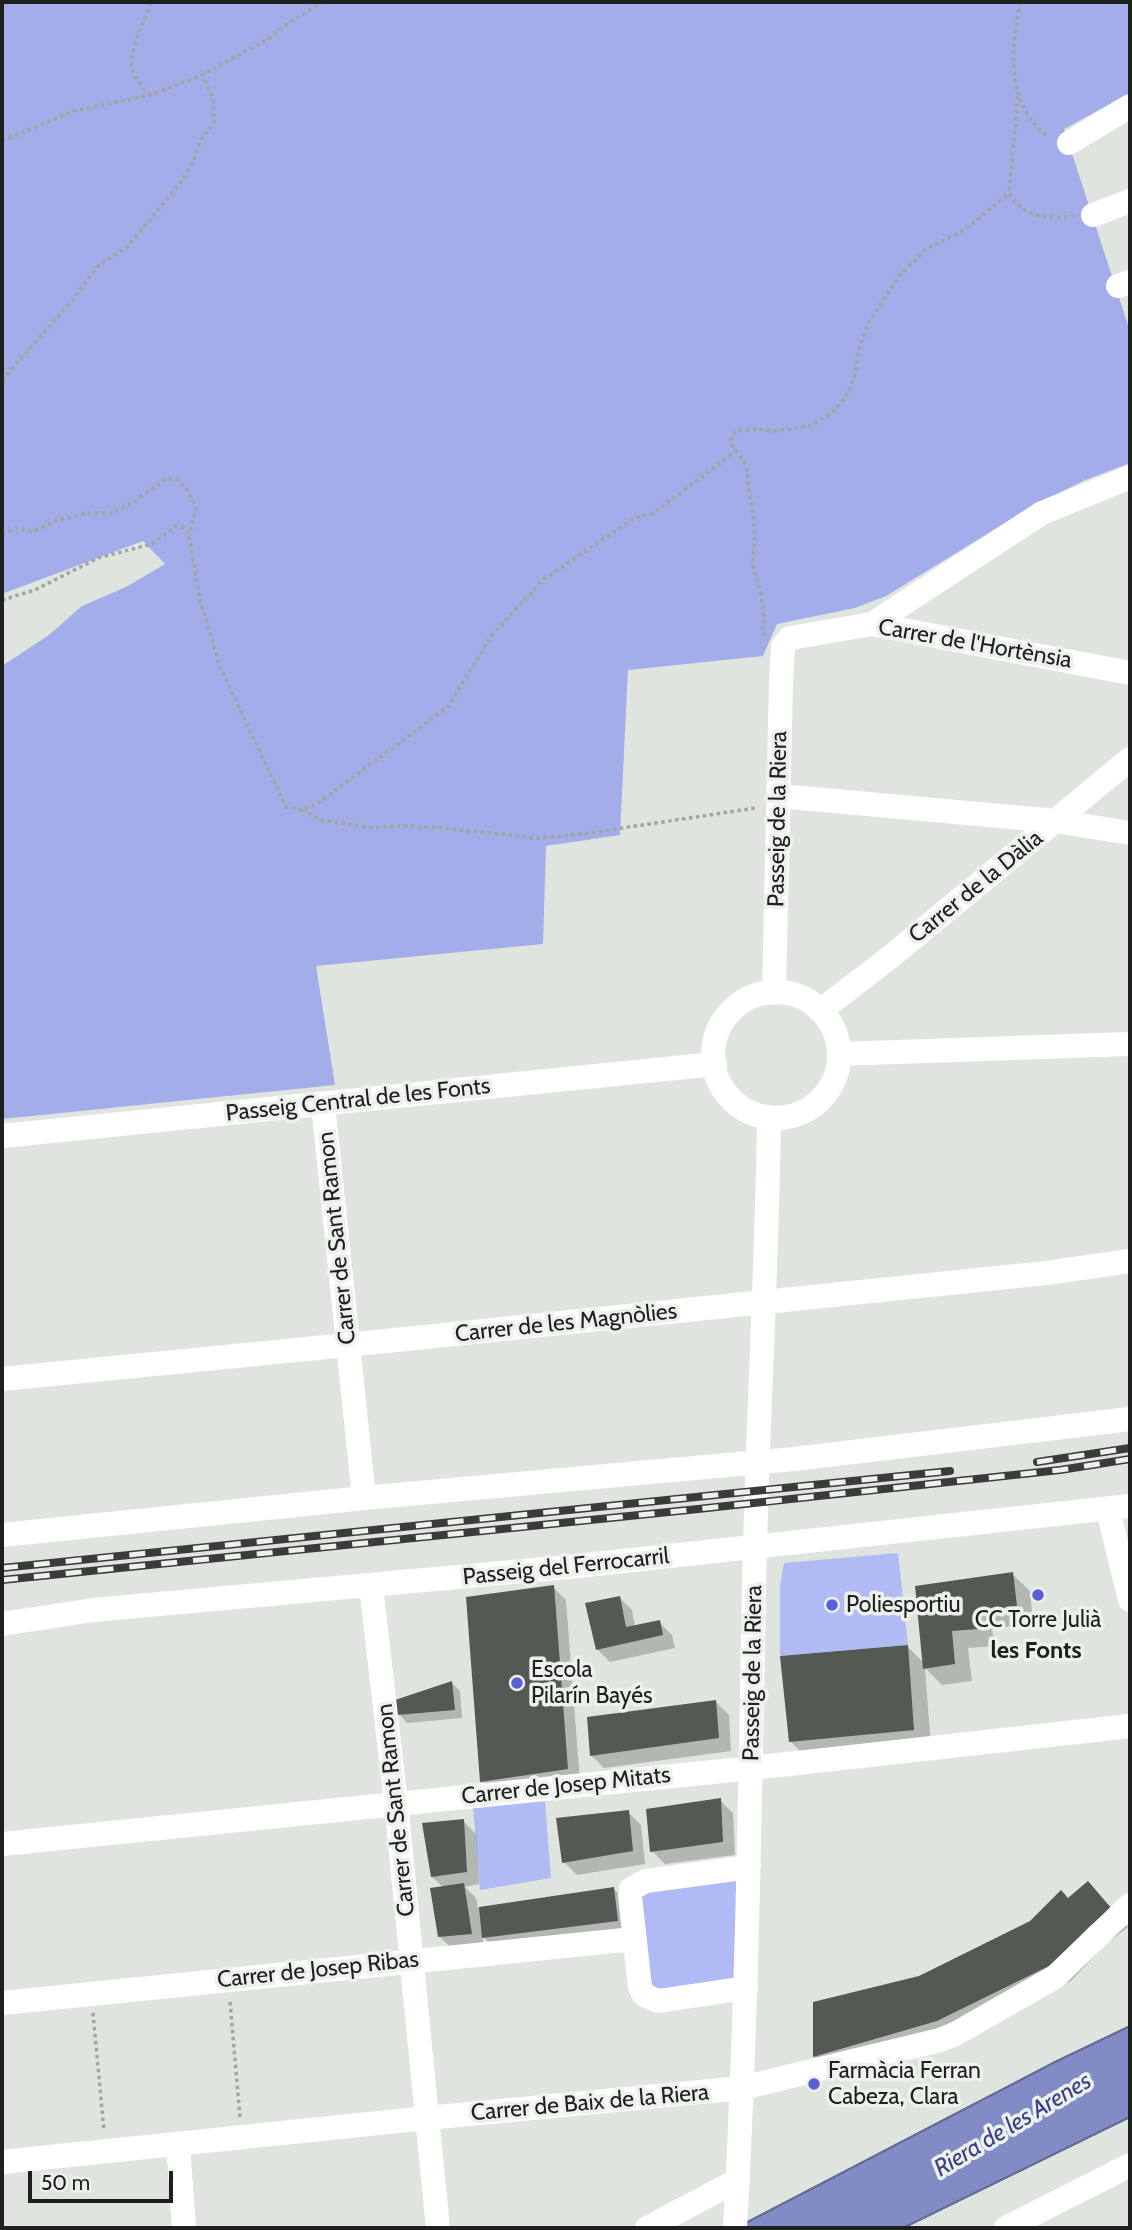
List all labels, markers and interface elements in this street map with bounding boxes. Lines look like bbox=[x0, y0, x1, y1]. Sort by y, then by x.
street label: Carrer de l'Hortènsia bbox=[876, 613, 1074, 675]
street label: Passeig de la Riera bbox=[763, 731, 793, 907]
street label: Carrer de la Dàlia bbox=[904, 825, 1048, 949]
street label: Passeig Central de les Fonts bbox=[224, 1072, 492, 1128]
street label: Carrer de Sant Ramon bbox=[312, 1130, 362, 1346]
street label: Carrer de les Magnòlies bbox=[454, 1298, 678, 1348]
street label: Passeig del Ferrocarril bbox=[461, 1542, 671, 1592]
street label: Passeig de la Riera bbox=[738, 1585, 768, 1761]
marker: CC Torre Julià bbox=[1030, 1587, 1046, 1603]
place label: Poliesportiu bbox=[846, 1591, 961, 1619]
marker: Poliesportiu bbox=[824, 1597, 840, 1613]
place label: CC Torre Julià bbox=[975, 1606, 1101, 1634]
district label: les Fonts bbox=[990, 1637, 1082, 1665]
place label: Escola Pilarín Bayés bbox=[531, 1656, 653, 1710]
marker: Escola Pilarín Bayés bbox=[509, 1675, 525, 1691]
street label: Carrer de Sant Ramon bbox=[371, 1702, 421, 1918]
street label: Carrer de Josep Mitats bbox=[460, 1761, 672, 1811]
street label: Carrer de Josep Ribas bbox=[216, 1946, 420, 1994]
place label: Farmàcia Ferran Cabeza, Clara bbox=[828, 2057, 981, 2111]
water label: Riera de les Arenes bbox=[929, 2067, 1097, 2183]
marker: Farmàcia Ferran Cabeza, Clara bbox=[806, 2076, 822, 2092]
street label: Carrer de Baix de la Riera bbox=[470, 2079, 710, 2127]
scale bar bbox=[32, 2156, 177, 2200]
text: 50 m bbox=[41, 2170, 90, 2195]

